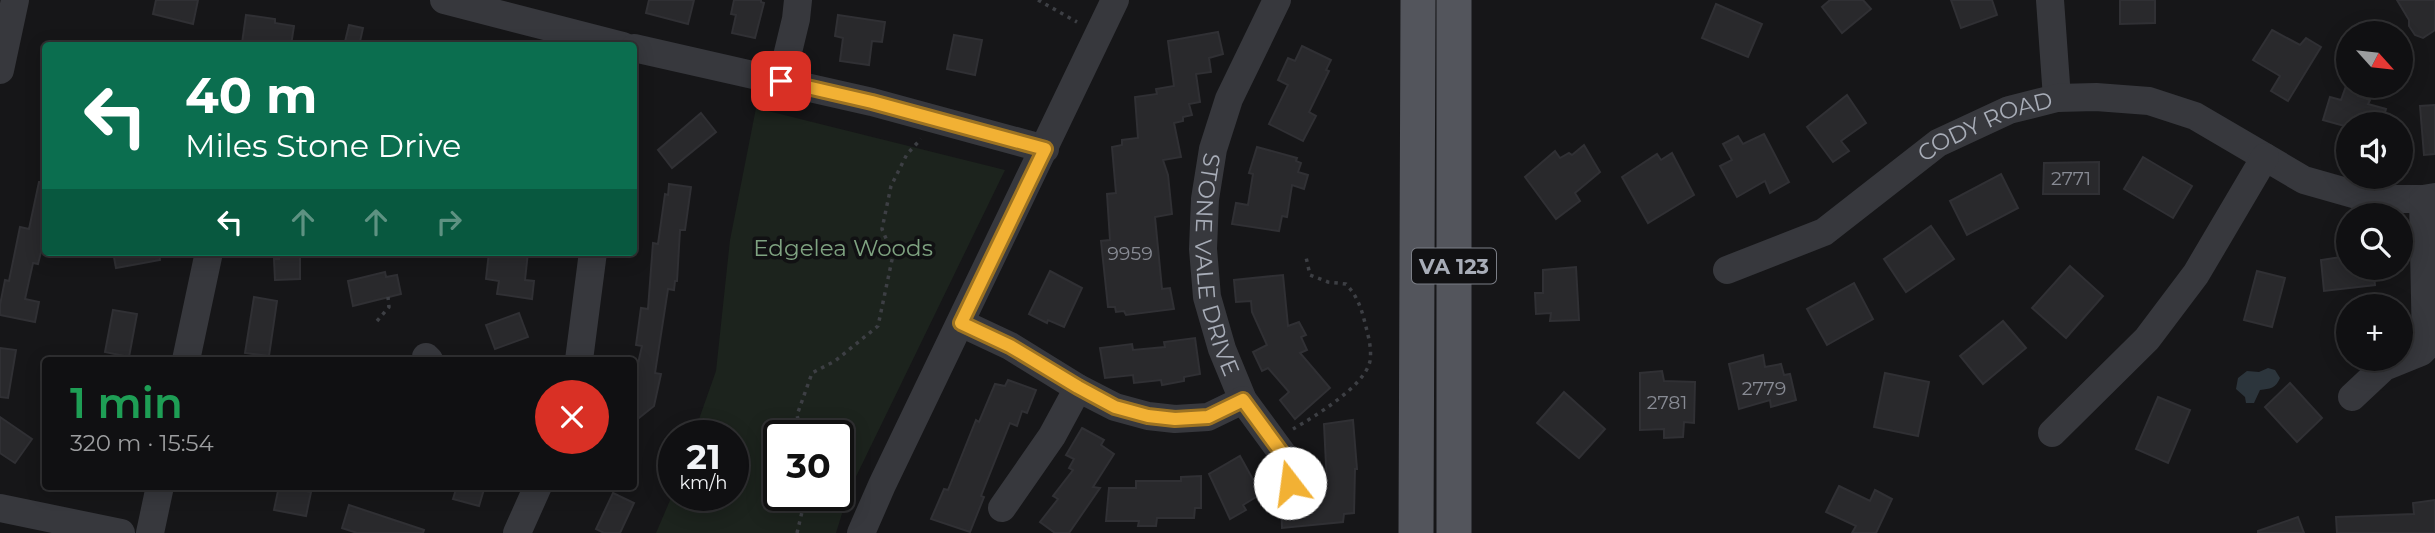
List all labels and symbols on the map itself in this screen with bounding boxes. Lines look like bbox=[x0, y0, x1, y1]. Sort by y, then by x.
north arrow bbox=[2336, 21, 2413, 98]
pin bbox=[751, 51, 811, 111]
street label: CODY ROAD bbox=[1912, 86, 2055, 168]
street label: STONE VALE DRIVE bbox=[1189, 151, 1246, 380]
house number: 2771 bbox=[2051, 167, 2091, 190]
park label: Edgelea Woods bbox=[753, 234, 933, 262]
house number: 9959 bbox=[1107, 242, 1153, 265]
road number: VA 123 bbox=[1412, 248, 1496, 284]
house number: 2779 bbox=[1742, 377, 1786, 400]
house number: 2781 bbox=[1647, 391, 1687, 414]
speed limit sign: 30 bbox=[763, 420, 854, 511]
position arrow bbox=[1253, 446, 1327, 520]

